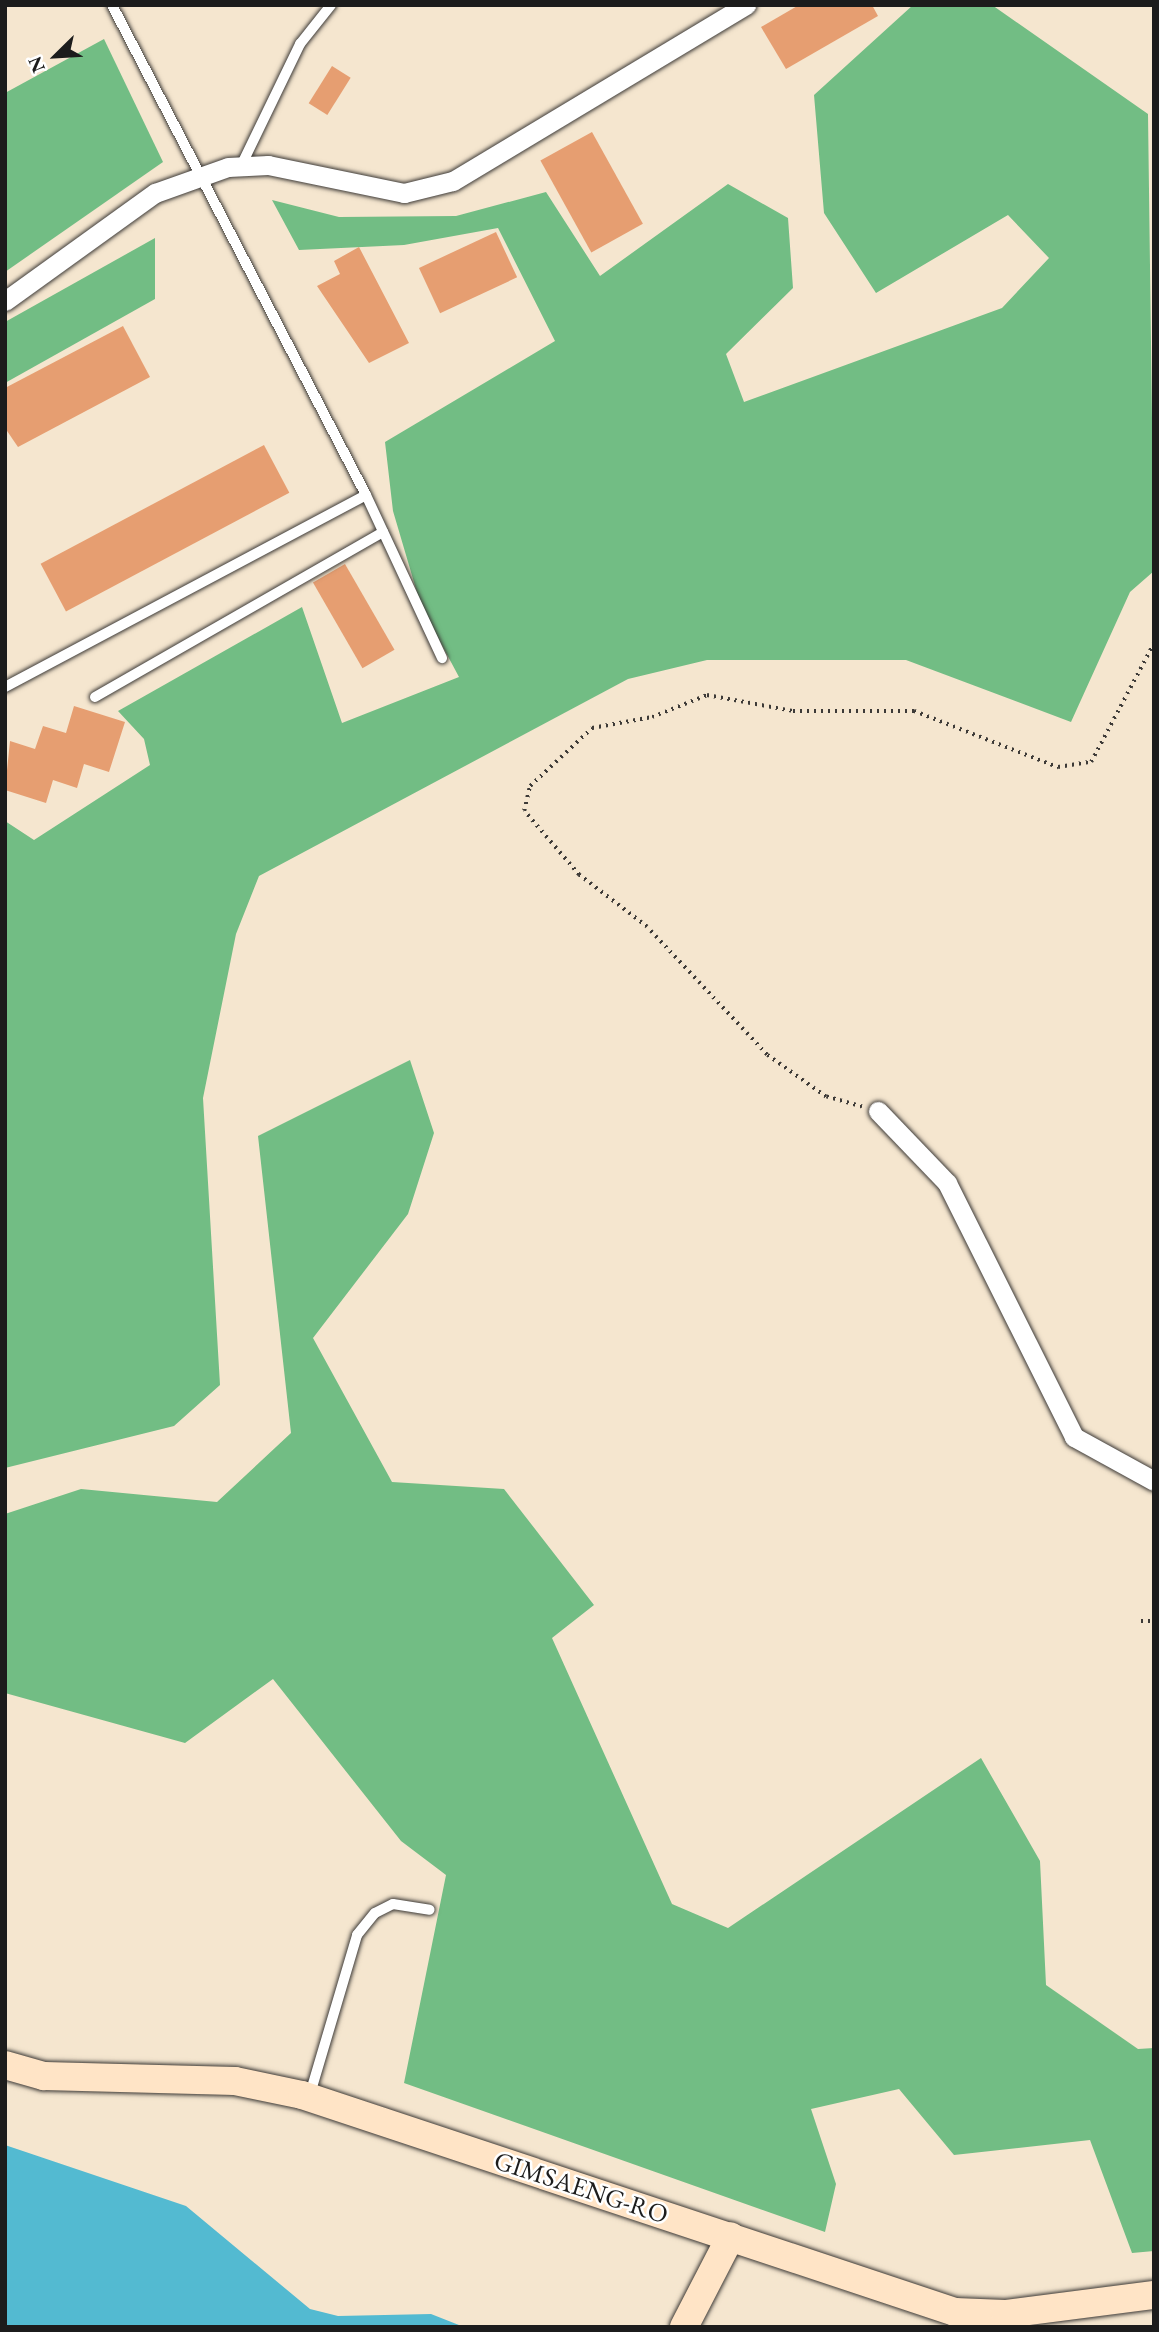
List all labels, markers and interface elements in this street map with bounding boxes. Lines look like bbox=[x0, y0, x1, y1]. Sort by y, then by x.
north arrow bbox=[21, 21, 91, 91]
text: N bbox=[22, 53, 51, 77]
street label: GIMSAENG-RO bbox=[490, 2145, 672, 2231]

